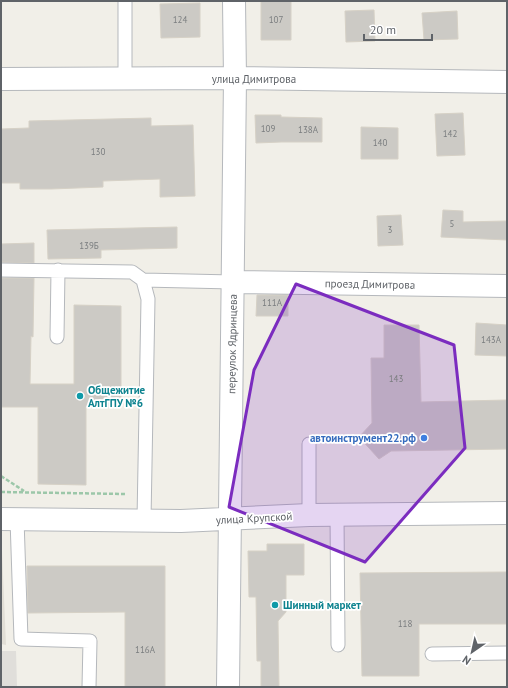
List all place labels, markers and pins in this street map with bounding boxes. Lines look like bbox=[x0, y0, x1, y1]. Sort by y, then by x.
place label: Общежитие АлтГПУ №6 bbox=[88, 383, 146, 410]
marker: Общежитие АлтГПУ №6 bbox=[75, 391, 85, 401]
place label: автоинструмент22.рф bbox=[310, 431, 416, 445]
marker: автоинструмент22.рф bbox=[419, 433, 429, 443]
place label: Шинный маркет bbox=[283, 598, 361, 612]
marker: Шинный маркет bbox=[270, 600, 280, 610]

